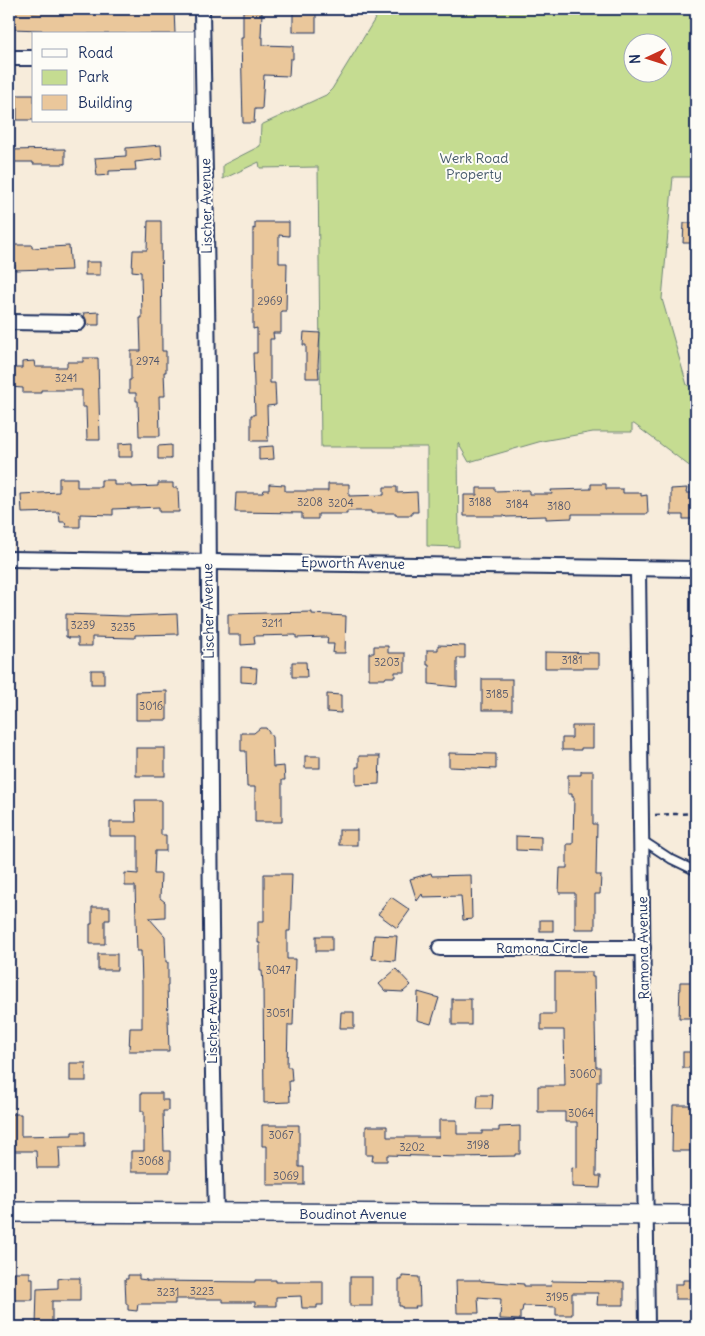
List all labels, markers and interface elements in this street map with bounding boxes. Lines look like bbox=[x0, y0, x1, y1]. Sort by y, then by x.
legend bbox=[32, 32, 195, 122]
north arrow bbox=[622, 32, 672, 82]
text: Road bbox=[78, 43, 113, 62]
text: N bbox=[626, 53, 644, 64]
text: Park bbox=[78, 67, 109, 86]
text: Building bbox=[78, 93, 133, 112]
park label: Werk Road Property bbox=[440, 149, 508, 183]
street label: Lischer Avenue bbox=[196, 158, 216, 254]
house number: 2969 bbox=[257, 294, 283, 308]
house number: 2974 bbox=[136, 354, 160, 368]
house number: 3241 bbox=[55, 371, 77, 385]
house number: 3208 bbox=[297, 495, 323, 509]
house number: 3188 bbox=[468, 495, 492, 509]
house number: 3204 bbox=[328, 496, 354, 510]
house number: 3184 bbox=[505, 497, 529, 511]
house number: 3180 bbox=[547, 499, 571, 513]
street label: Epworth Avenue bbox=[301, 553, 405, 573]
street label: Lischer Avenue bbox=[198, 563, 218, 659]
house number: 3211 bbox=[261, 616, 283, 630]
house number: 3239 bbox=[71, 618, 95, 632]
house number: 3235 bbox=[111, 620, 135, 634]
house number: 3181 bbox=[561, 653, 583, 667]
house number: 3203 bbox=[374, 655, 400, 669]
house number: 3185 bbox=[485, 687, 509, 701]
house number: 3016 bbox=[139, 699, 163, 713]
street label: Ramona Avenue bbox=[633, 896, 653, 1000]
street label: Ramona Circle bbox=[496, 939, 588, 957]
house number: 3047 bbox=[265, 963, 291, 977]
street label: Lischer Avenue bbox=[203, 968, 221, 1064]
house number: 3051 bbox=[266, 1006, 290, 1020]
house number: 3060 bbox=[569, 1067, 597, 1081]
house number: 3064 bbox=[568, 1106, 594, 1120]
house number: 3067 bbox=[268, 1128, 294, 1142]
house number: 3198 bbox=[466, 1138, 490, 1152]
house number: 3202 bbox=[399, 1140, 425, 1154]
house number: 3068 bbox=[138, 1154, 164, 1168]
house number: 3069 bbox=[273, 1169, 299, 1183]
street label: Boudinot Avenue bbox=[299, 1205, 407, 1223]
house number: 3223 bbox=[190, 1284, 214, 1298]
house number: 3231 bbox=[157, 1285, 179, 1299]
house number: 3195 bbox=[545, 1290, 569, 1304]

